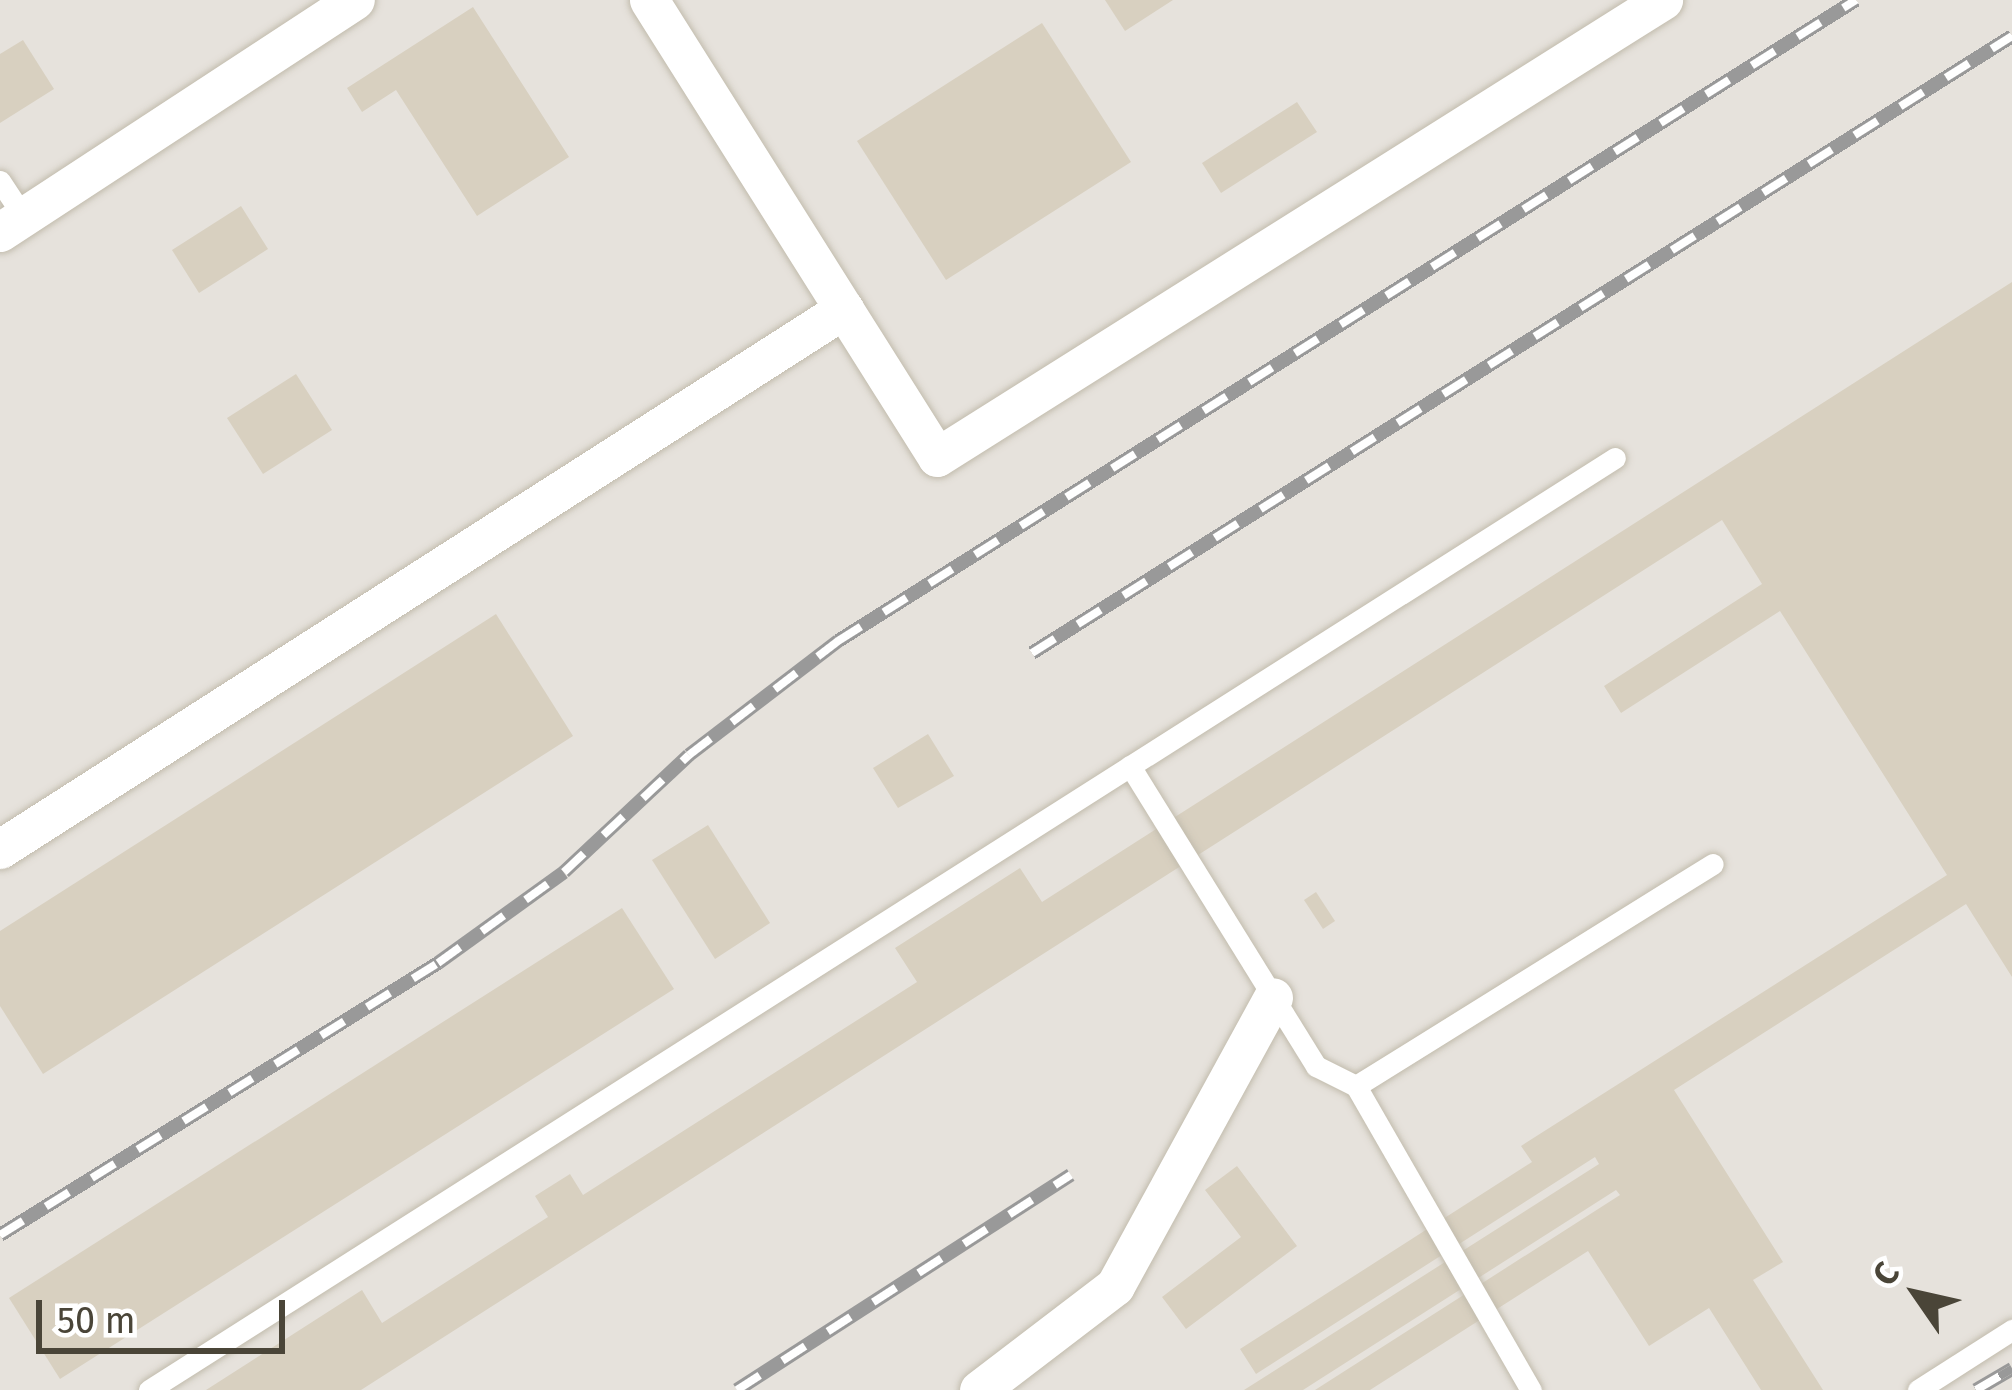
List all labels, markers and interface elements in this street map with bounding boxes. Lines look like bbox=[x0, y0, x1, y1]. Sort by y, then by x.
north arrow bbox=[1856, 1234, 1976, 1354]
text: С bbox=[1864, 1255, 1908, 1293]
scale bar bbox=[42, 1276, 291, 1350]
text: 50 m bbox=[57, 1299, 136, 1343]

